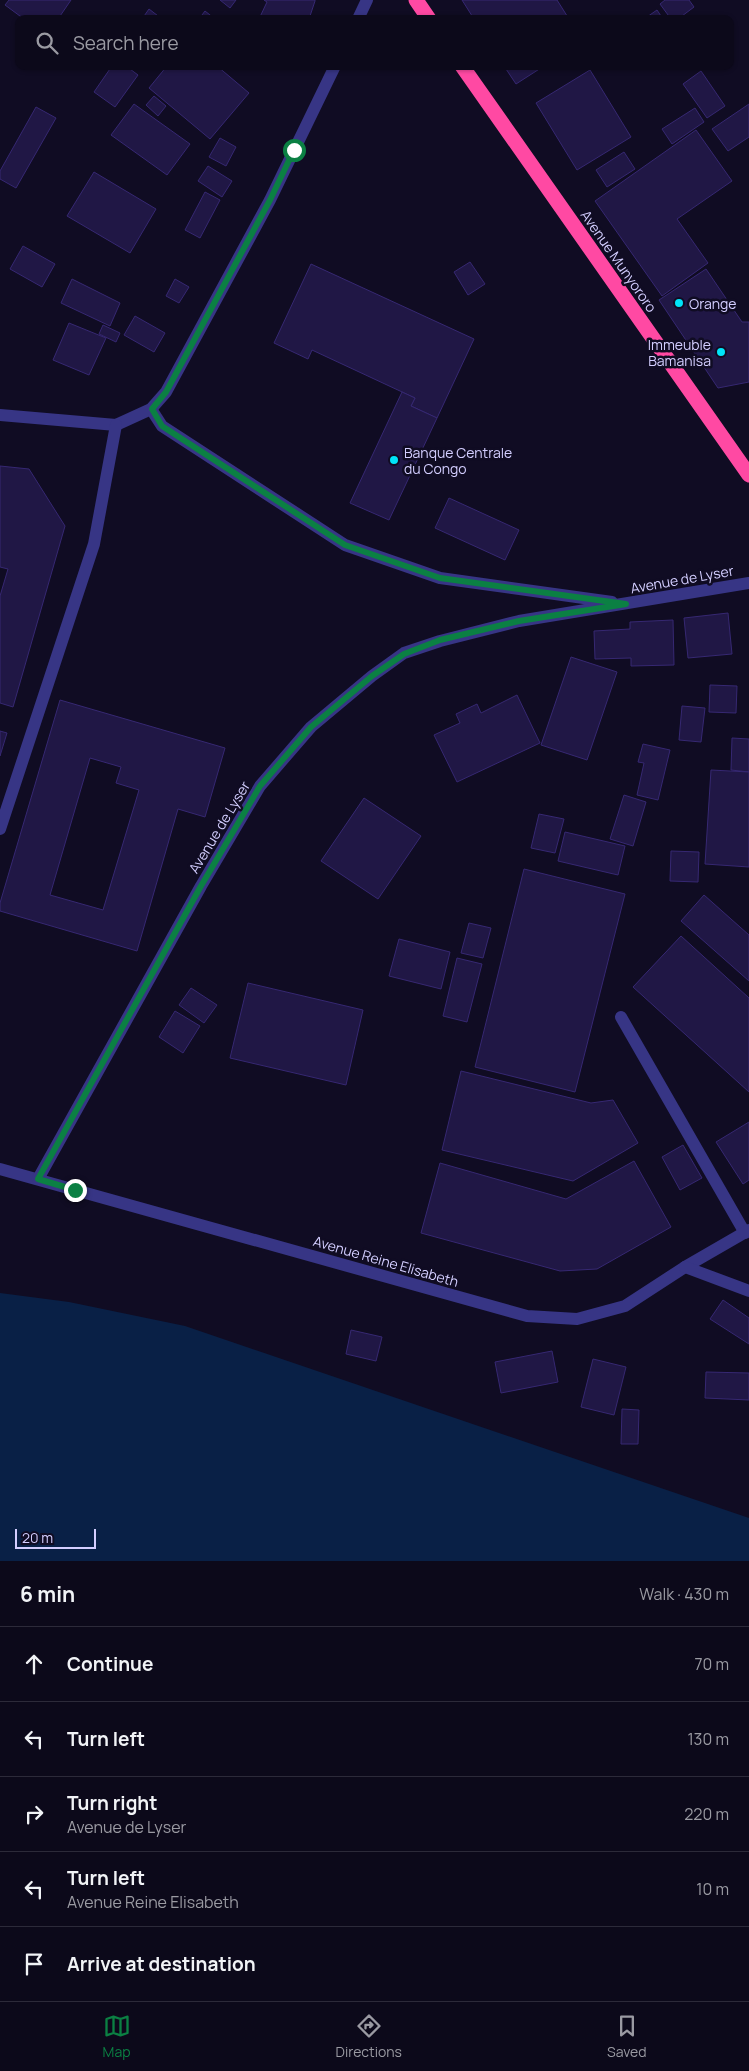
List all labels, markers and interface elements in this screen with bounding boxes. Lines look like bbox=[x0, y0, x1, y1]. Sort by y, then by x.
search box bbox=[15, 15, 734, 70]
icon: search bbox=[33, 29, 61, 57]
text: Search here bbox=[73, 30, 179, 56]
route start bbox=[283, 139, 306, 162]
street label: Avenue Munyororo bbox=[577, 206, 661, 316]
place label: Orange bbox=[689, 294, 736, 313]
marker: Orange bbox=[673, 297, 685, 309]
place label: Immeuble Bamanisa bbox=[648, 335, 711, 370]
marker: Immeuble Bamanisa bbox=[715, 346, 727, 358]
place label: Banque Centrale du Congo bbox=[404, 443, 512, 478]
marker: Banque Centrale du Congo bbox=[388, 454, 400, 466]
street label: Avenue de Lyser bbox=[629, 561, 735, 597]
street label: Avenue de Lyser bbox=[184, 777, 254, 877]
route end bbox=[64, 1179, 87, 1202]
street label: Avenue Reine Elisabeth bbox=[311, 1231, 461, 1291]
scale bar bbox=[15, 1526, 96, 1549]
text: 20 m bbox=[22, 1528, 53, 1547]
text: 6 min bbox=[20, 1580, 75, 1608]
text: Walk · 430 m bbox=[639, 1583, 729, 1605]
icon: ahead bbox=[20, 1650, 48, 1678]
text: Continue bbox=[67, 1651, 153, 1677]
text: 70 m bbox=[694, 1653, 729, 1675]
icon: left bbox=[20, 1725, 48, 1753]
text: Turn left bbox=[67, 1726, 145, 1752]
text: 130 m bbox=[687, 1728, 729, 1750]
text: Turn right bbox=[67, 1790, 157, 1816]
icon: right bbox=[20, 1800, 48, 1828]
text: 220 m bbox=[684, 1803, 729, 1825]
text: Avenue de Lyser bbox=[67, 1816, 186, 1838]
text: Turn left bbox=[67, 1865, 145, 1891]
icon: left bbox=[20, 1875, 48, 1903]
text: 10 m bbox=[696, 1878, 729, 1900]
text: Avenue Reine Elisabeth bbox=[67, 1891, 239, 1913]
icon: arrive bbox=[20, 1950, 48, 1978]
text: Arrive at destination bbox=[67, 1951, 256, 1977]
tab: Map bbox=[103, 2012, 131, 2061]
tab: Directions bbox=[336, 2012, 402, 2061]
tab: Saved bbox=[607, 2012, 646, 2061]

